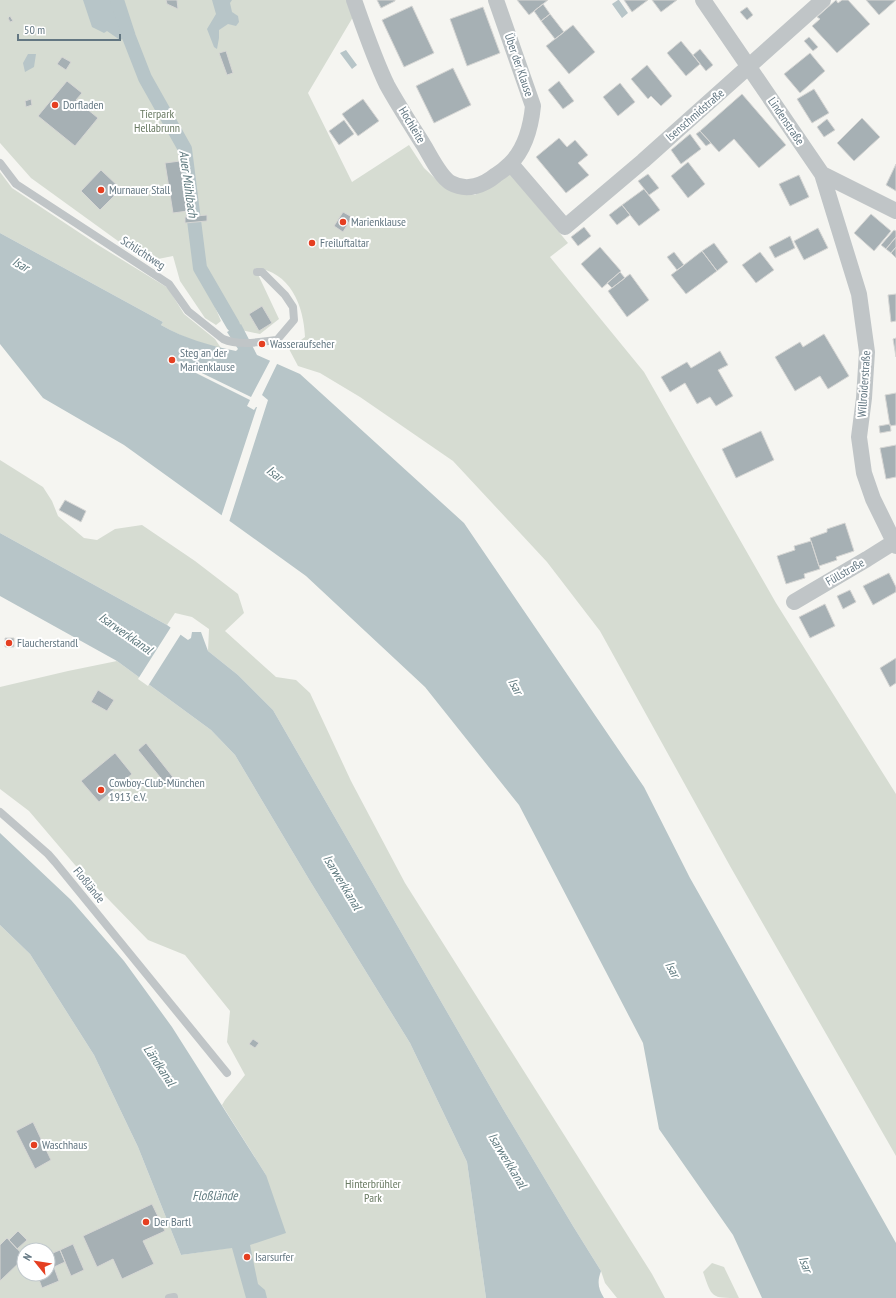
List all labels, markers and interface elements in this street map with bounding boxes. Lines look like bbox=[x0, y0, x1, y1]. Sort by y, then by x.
scale bar bbox=[18, 16, 120, 42]
text: 50 m bbox=[24, 22, 45, 37]
street label: Über der Klause bbox=[502, 31, 537, 99]
street label: Isenschmidstraße bbox=[662, 85, 727, 144]
street label: Lindenstraße bbox=[765, 94, 808, 148]
place label: Dorfladen bbox=[63, 97, 104, 112]
marker: Dorfladen bbox=[50, 100, 60, 110]
street label: Hochleite bbox=[396, 104, 429, 146]
park label: Tierpark Hellabrunn bbox=[134, 106, 180, 135]
water label: Auer Mühlbach bbox=[175, 150, 202, 220]
place label: Murnauer Stall bbox=[109, 182, 170, 197]
marker: Murnauer Stall bbox=[96, 185, 106, 195]
place label: Marienklause bbox=[351, 214, 406, 229]
marker: Marienklause bbox=[338, 217, 348, 227]
street label: Schlichtweg bbox=[118, 233, 168, 272]
place label: Freiluftaltar bbox=[320, 235, 370, 250]
marker: Freiluftaltar bbox=[307, 238, 317, 248]
water label: Isar bbox=[9, 253, 34, 277]
place label: Wasseraufseher bbox=[270, 336, 335, 351]
marker: Wasseraufseher bbox=[257, 339, 267, 349]
place label: Steg an der Marienklause bbox=[180, 345, 235, 374]
street label: Willroiderstraße bbox=[854, 350, 873, 418]
marker: Steg an der Marienklause bbox=[167, 355, 177, 365]
water label: Isar bbox=[263, 462, 288, 486]
street label: Füllstraße bbox=[823, 555, 867, 589]
water label: Isarwerkkanal bbox=[95, 609, 158, 659]
place label: Flaucherstandl bbox=[17, 635, 78, 650]
marker: Flaucherstandl bbox=[4, 638, 14, 648]
water label: Isar bbox=[504, 675, 528, 700]
place label: Cowboy-Club-München 1913 e.V. bbox=[109, 775, 205, 804]
marker: Cowboy-Club-München 1913 e.V. bbox=[96, 785, 106, 795]
water label: Isarwerkkanal bbox=[319, 851, 367, 915]
street label: Floßlände bbox=[70, 864, 108, 906]
water label: Isar bbox=[661, 958, 685, 983]
water label: Ländkanal bbox=[140, 1041, 181, 1091]
water label: Isarwerkkanal bbox=[484, 1129, 532, 1193]
place label: Waschhaus bbox=[42, 1137, 87, 1152]
marker: Waschhaus bbox=[29, 1140, 39, 1150]
park label: Hinterbrühler Park bbox=[345, 1176, 402, 1205]
water label: Floßlände bbox=[192, 1187, 239, 1204]
place label: Der Bartl bbox=[154, 1214, 191, 1229]
marker: Der Bartl bbox=[141, 1217, 151, 1227]
north arrow bbox=[16, 1242, 56, 1282]
place label: Isarsurfer bbox=[255, 1249, 294, 1264]
text: N bbox=[20, 1251, 35, 1263]
marker: Isarsurfer bbox=[242, 1252, 252, 1262]
water label: Isar bbox=[795, 1254, 817, 1277]

